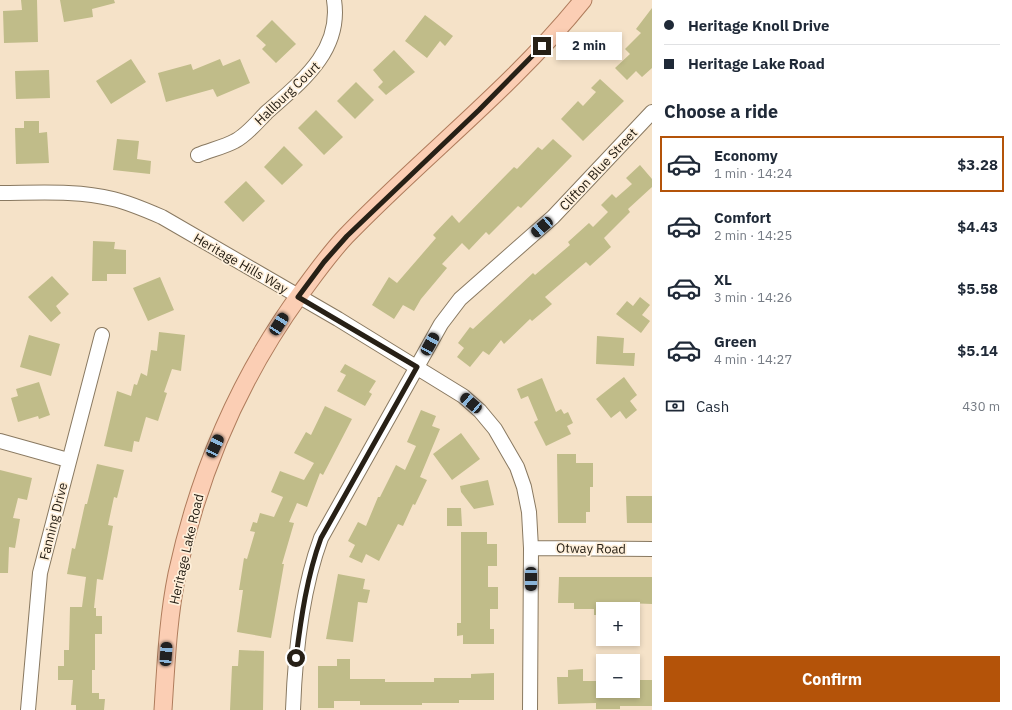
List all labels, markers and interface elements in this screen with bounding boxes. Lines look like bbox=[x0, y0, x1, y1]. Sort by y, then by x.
text: Heritage Knoll Drive bbox=[688, 16, 829, 35]
callout: 2 min bbox=[556, 32, 622, 60]
route end bbox=[533, 37, 551, 55]
text: 2 min bbox=[572, 37, 606, 54]
text: Heritage Lake Road bbox=[688, 54, 825, 73]
street label: Hallburg Court bbox=[251, 58, 324, 129]
text: Choose a ride bbox=[664, 100, 778, 123]
street label: Clifton Blue Street bbox=[556, 125, 641, 214]
icon: car bbox=[666, 146, 702, 182]
text: Economy bbox=[714, 146, 778, 165]
text: $3.28 bbox=[957, 155, 998, 174]
text: 1 min · 14:24 bbox=[714, 165, 792, 182]
icon: car bbox=[666, 208, 702, 244]
text: Comfort bbox=[714, 208, 771, 227]
car bbox=[529, 215, 555, 239]
text: $4.43 bbox=[957, 217, 998, 236]
text: 2 min · 14:25 bbox=[714, 227, 792, 244]
street label: Heritage Hills Way bbox=[190, 229, 292, 298]
icon: car bbox=[666, 270, 702, 306]
text: XL bbox=[714, 270, 732, 289]
text: $5.58 bbox=[957, 279, 998, 298]
text: 3 min · 14:26 bbox=[714, 289, 792, 306]
car bbox=[267, 311, 291, 337]
car bbox=[419, 331, 441, 357]
icon: car bbox=[666, 332, 702, 368]
text: Green bbox=[714, 332, 757, 351]
text: $5.14 bbox=[957, 341, 998, 360]
text: 4 min · 14:27 bbox=[714, 351, 792, 368]
car bbox=[458, 391, 484, 415]
icon: cash bbox=[664, 395, 686, 417]
text: Cash bbox=[696, 397, 729, 416]
text: 430 m bbox=[962, 398, 1000, 415]
car bbox=[204, 433, 226, 459]
street label: Fanning Drive bbox=[36, 481, 71, 562]
street label: Heritage Lake Road bbox=[165, 492, 207, 606]
street label: Otway Road bbox=[556, 539, 626, 558]
car bbox=[525, 567, 537, 591]
map controls bbox=[596, 602, 640, 698]
button: + bbox=[596, 602, 640, 646]
car bbox=[159, 642, 173, 666]
route start bbox=[287, 649, 305, 667]
button: − bbox=[596, 654, 640, 698]
button: Confirm bbox=[664, 656, 1000, 702]

